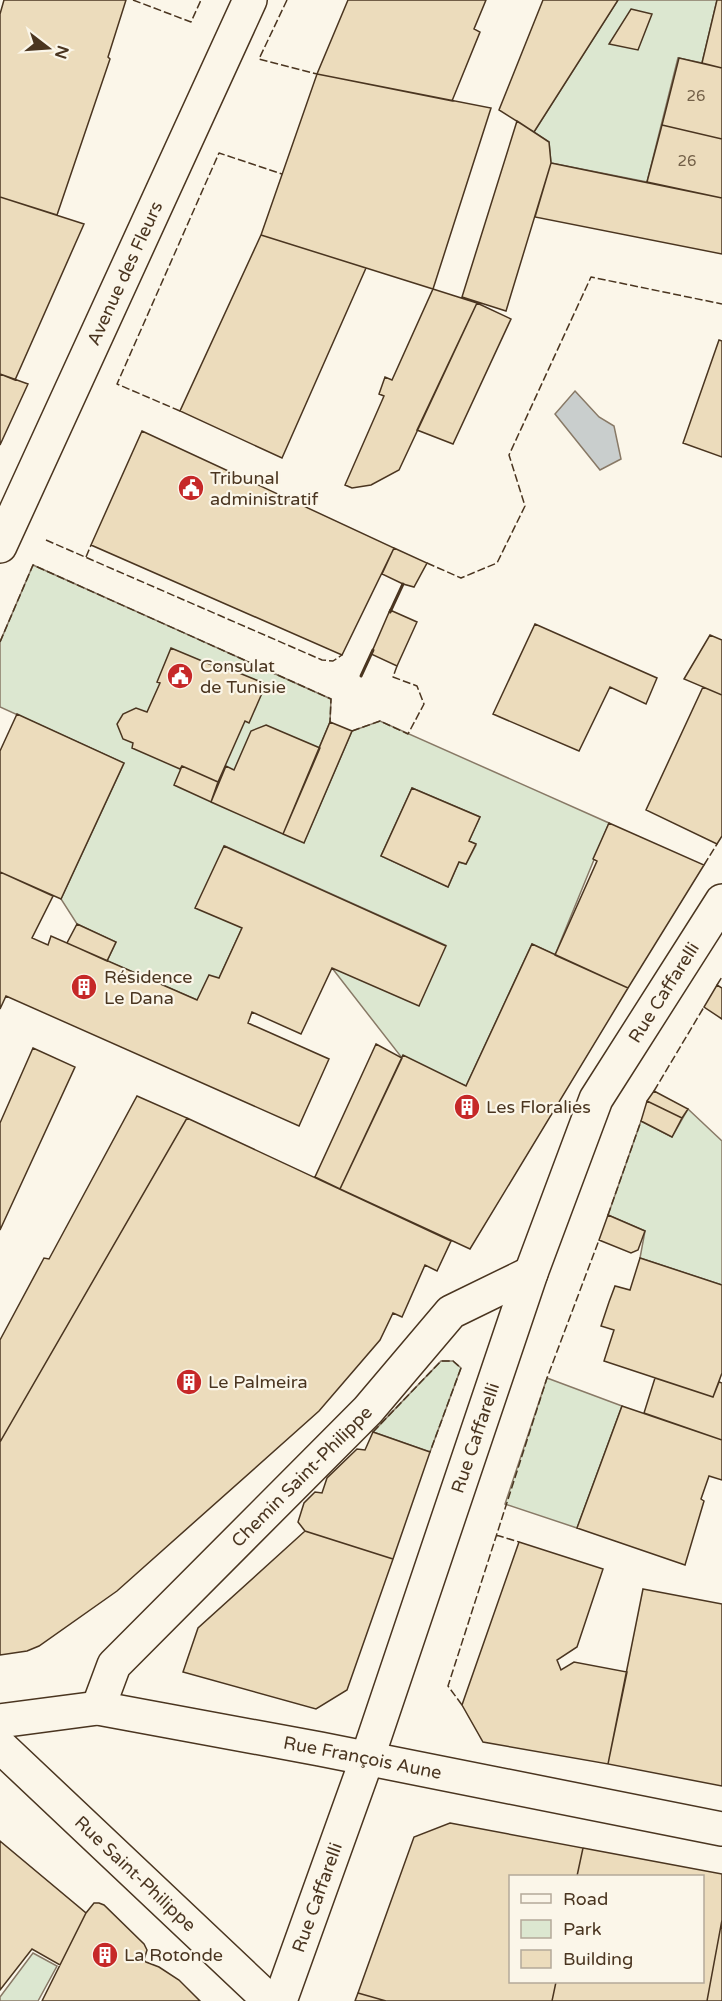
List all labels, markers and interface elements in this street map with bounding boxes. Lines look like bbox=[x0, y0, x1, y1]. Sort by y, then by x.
north arrow bbox=[18, 18, 78, 78]
text: N bbox=[50, 43, 73, 61]
house number: 26 bbox=[687, 87, 705, 105]
house number: 26 bbox=[678, 152, 696, 170]
street label: Avenue des Fleurs bbox=[82, 198, 167, 349]
place label: Tribunal administratif bbox=[210, 467, 319, 510]
public building icon: Tribunal administratif bbox=[176, 473, 206, 503]
place label: Consulat de Tunisie bbox=[200, 655, 286, 698]
public building icon: Consulat de Tunisie bbox=[165, 661, 195, 691]
street label: Rue Caffarelli bbox=[624, 938, 704, 1047]
place label: Résidence Le Dana bbox=[104, 966, 192, 1009]
building icon: Résidence Le Dana bbox=[69, 972, 99, 1002]
building icon: Les Floralies bbox=[452, 1092, 482, 1122]
place label: Les Floralies bbox=[486, 1096, 591, 1118]
building icon: Le Palmeira bbox=[174, 1367, 204, 1397]
place label: Le Palmeira bbox=[208, 1371, 308, 1393]
street label: Rue Caffarelli bbox=[447, 1380, 504, 1496]
street label: Chemin Saint-Philippe bbox=[227, 1401, 377, 1552]
street label: Rue François Aune bbox=[282, 1731, 444, 1784]
street label: Rue Saint-Philippe bbox=[70, 1811, 200, 1936]
street label: Rue Caffarelli bbox=[287, 1840, 347, 1955]
legend bbox=[509, 1875, 704, 1983]
text: Road bbox=[563, 1888, 608, 1910]
text: Park bbox=[563, 1918, 602, 1940]
building icon: La Rotonde bbox=[90, 1940, 120, 1970]
place label: La Rotonde bbox=[124, 1944, 223, 1966]
text: Building bbox=[563, 1948, 633, 1970]

